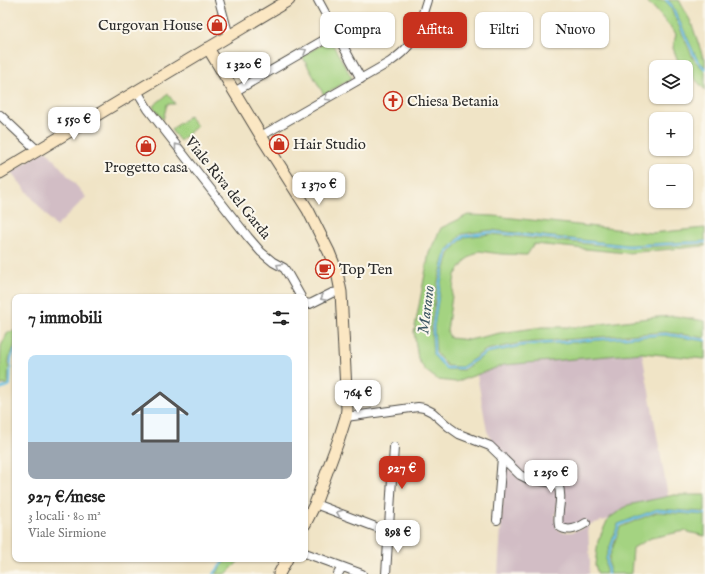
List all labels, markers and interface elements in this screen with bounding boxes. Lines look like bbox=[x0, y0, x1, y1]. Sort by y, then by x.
chip: Compra bbox=[320, 12, 395, 48]
chip: Affitta bbox=[403, 12, 467, 48]
chip: Filtri bbox=[475, 12, 533, 48]
chip: Nuovo bbox=[541, 12, 609, 48]
shop icon: Curgovan House bbox=[206, 14, 228, 36]
place label: Curgovan House bbox=[98, 16, 203, 35]
one-way arrow bbox=[300, 49, 307, 56]
pin: 1 320 € bbox=[207, 52, 281, 86]
text: 1 320 € bbox=[226, 56, 262, 73]
map controls bbox=[649, 60, 693, 208]
button: layers bbox=[649, 60, 693, 104]
church icon: Chiesa Betania bbox=[382, 90, 404, 112]
place label: Chiesa Betania bbox=[407, 92, 499, 111]
one-way arrow bbox=[324, 94, 331, 101]
pin: 1 550 € bbox=[37, 107, 111, 141]
text: 1 550 € bbox=[57, 111, 91, 128]
button: + bbox=[649, 112, 693, 156]
street label: Viale Riva del Garda bbox=[180, 132, 276, 244]
shop icon: Hair Studio bbox=[268, 133, 290, 155]
shop icon: Progetto casa bbox=[135, 135, 157, 157]
place label: Hair Studio bbox=[293, 135, 366, 154]
one-way arrow bbox=[174, 144, 181, 151]
place label: Progetto casa bbox=[104, 158, 188, 177]
button: − bbox=[649, 164, 693, 208]
pin: 1 370 € bbox=[282, 172, 356, 206]
text: 1 370 € bbox=[301, 176, 337, 193]
cafe icon: Top Ten bbox=[314, 258, 336, 280]
place label: Top Ten bbox=[339, 260, 393, 279]
one-way arrow bbox=[276, 263, 283, 270]
water label: Marano bbox=[414, 284, 440, 336]
one-way arrow bbox=[320, 293, 327, 300]
icon: filters bbox=[270, 307, 292, 329]
text: 7 immobili bbox=[28, 308, 102, 329]
pin: 764 € bbox=[330, 380, 386, 414]
icon: home bbox=[124, 381, 196, 453]
text: 764 € bbox=[344, 384, 372, 401]
pin: 927 € bbox=[374, 456, 430, 490]
text: 927 € bbox=[388, 460, 416, 477]
pin: 1 250 € bbox=[514, 460, 588, 494]
text: 1 250 € bbox=[533, 464, 569, 481]
text: 927 €/mese bbox=[28, 487, 105, 508]
text: 3 locali · 80 m² bbox=[28, 508, 101, 525]
one-way arrow bbox=[336, 510, 343, 518]
pin: 898 € bbox=[370, 520, 426, 554]
text: 898 € bbox=[385, 524, 411, 541]
text: Viale Sirmione bbox=[28, 525, 106, 542]

